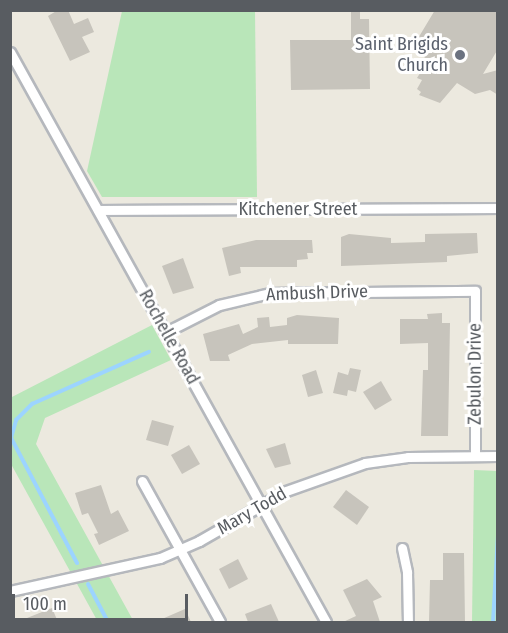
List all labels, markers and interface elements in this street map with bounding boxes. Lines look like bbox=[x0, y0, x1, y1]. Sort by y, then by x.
place label: Saint Brigids Church bbox=[355, 34, 448, 76]
marker: Saint Brigids Church bbox=[453, 48, 467, 62]
street label: Kitchener Street bbox=[239, 198, 357, 220]
street label: Ambush Drive bbox=[266, 280, 368, 306]
street label: Rochelle Road bbox=[134, 286, 204, 388]
street label: Zebulon Drive bbox=[464, 323, 486, 425]
street label: Mary Todd bbox=[214, 483, 290, 539]
scale bar bbox=[15, 582, 190, 620]
text: 100 m bbox=[23, 593, 67, 615]

